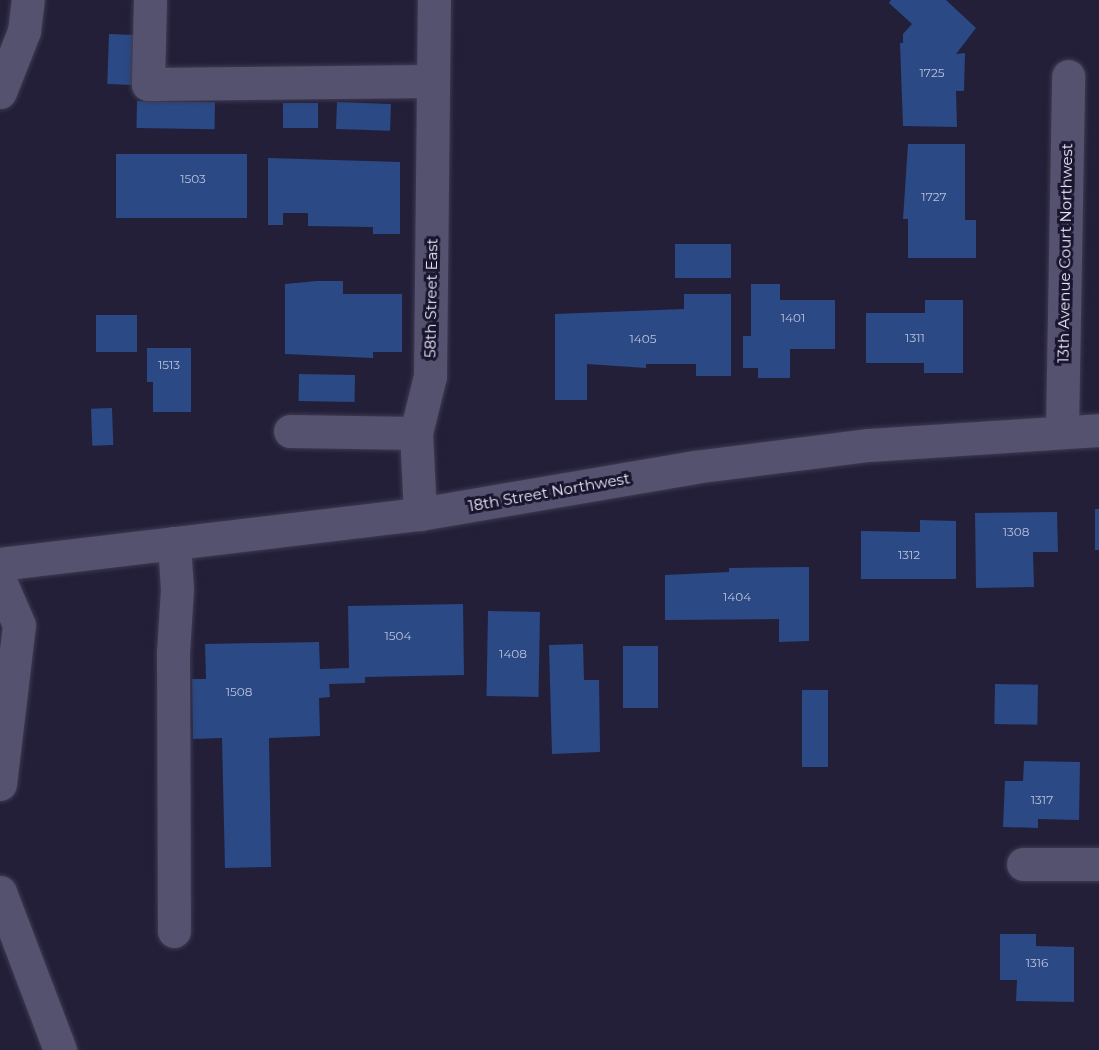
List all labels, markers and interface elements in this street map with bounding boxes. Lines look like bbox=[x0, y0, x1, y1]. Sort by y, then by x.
house number: 1725 bbox=[919, 66, 945, 80]
street label: 13th Avenue Court Northwest bbox=[1054, 143, 1076, 363]
house number: 1503 bbox=[180, 172, 206, 186]
house number: 1727 bbox=[921, 190, 947, 204]
street label: 58th Street East bbox=[421, 238, 441, 358]
house number: 1401 bbox=[781, 311, 805, 325]
house number: 1311 bbox=[905, 331, 925, 345]
house number: 1405 bbox=[630, 332, 656, 346]
house number: 1513 bbox=[158, 358, 180, 372]
street label: 18th Street Northwest bbox=[467, 469, 631, 515]
house number: 1308 bbox=[1003, 525, 1029, 539]
house number: 1312 bbox=[898, 548, 920, 562]
house number: 1404 bbox=[723, 590, 751, 604]
house number: 1504 bbox=[385, 629, 411, 643]
house number: 1408 bbox=[499, 647, 527, 661]
house number: 1508 bbox=[226, 685, 252, 699]
house number: 1317 bbox=[1031, 793, 1053, 807]
house number: 1316 bbox=[1026, 956, 1048, 970]

